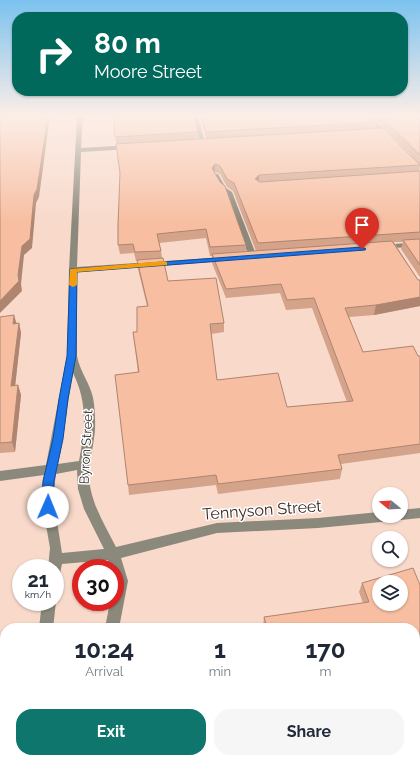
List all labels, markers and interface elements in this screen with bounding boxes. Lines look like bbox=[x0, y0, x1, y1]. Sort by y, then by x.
text: 80 m bbox=[94, 27, 161, 60]
icon: right bbox=[28, 28, 80, 80]
text: Moore Street bbox=[94, 61, 202, 82]
pin bbox=[345, 208, 379, 249]
icon: arrive bbox=[351, 214, 373, 236]
street label: Byron Street bbox=[77, 409, 95, 485]
position arrow bbox=[27, 486, 69, 528]
north arrow bbox=[372, 487, 408, 523]
map controls bbox=[372, 487, 408, 611]
street label: Tennyson Street bbox=[202, 496, 323, 524]
button: search bbox=[372, 531, 408, 567]
speed limit sign: 30 bbox=[72, 559, 124, 611]
text: 21 bbox=[27, 568, 49, 592]
button: layers bbox=[372, 575, 408, 611]
text: km/h bbox=[25, 589, 51, 600]
text: 10:24 bbox=[74, 635, 134, 664]
text: 1 bbox=[214, 635, 226, 664]
text: 170 bbox=[305, 635, 346, 664]
text: Arrival bbox=[85, 664, 123, 679]
text: min bbox=[209, 664, 231, 679]
text: m bbox=[320, 664, 331, 679]
button: Exit bbox=[16, 709, 206, 755]
button: Share bbox=[214, 709, 404, 755]

